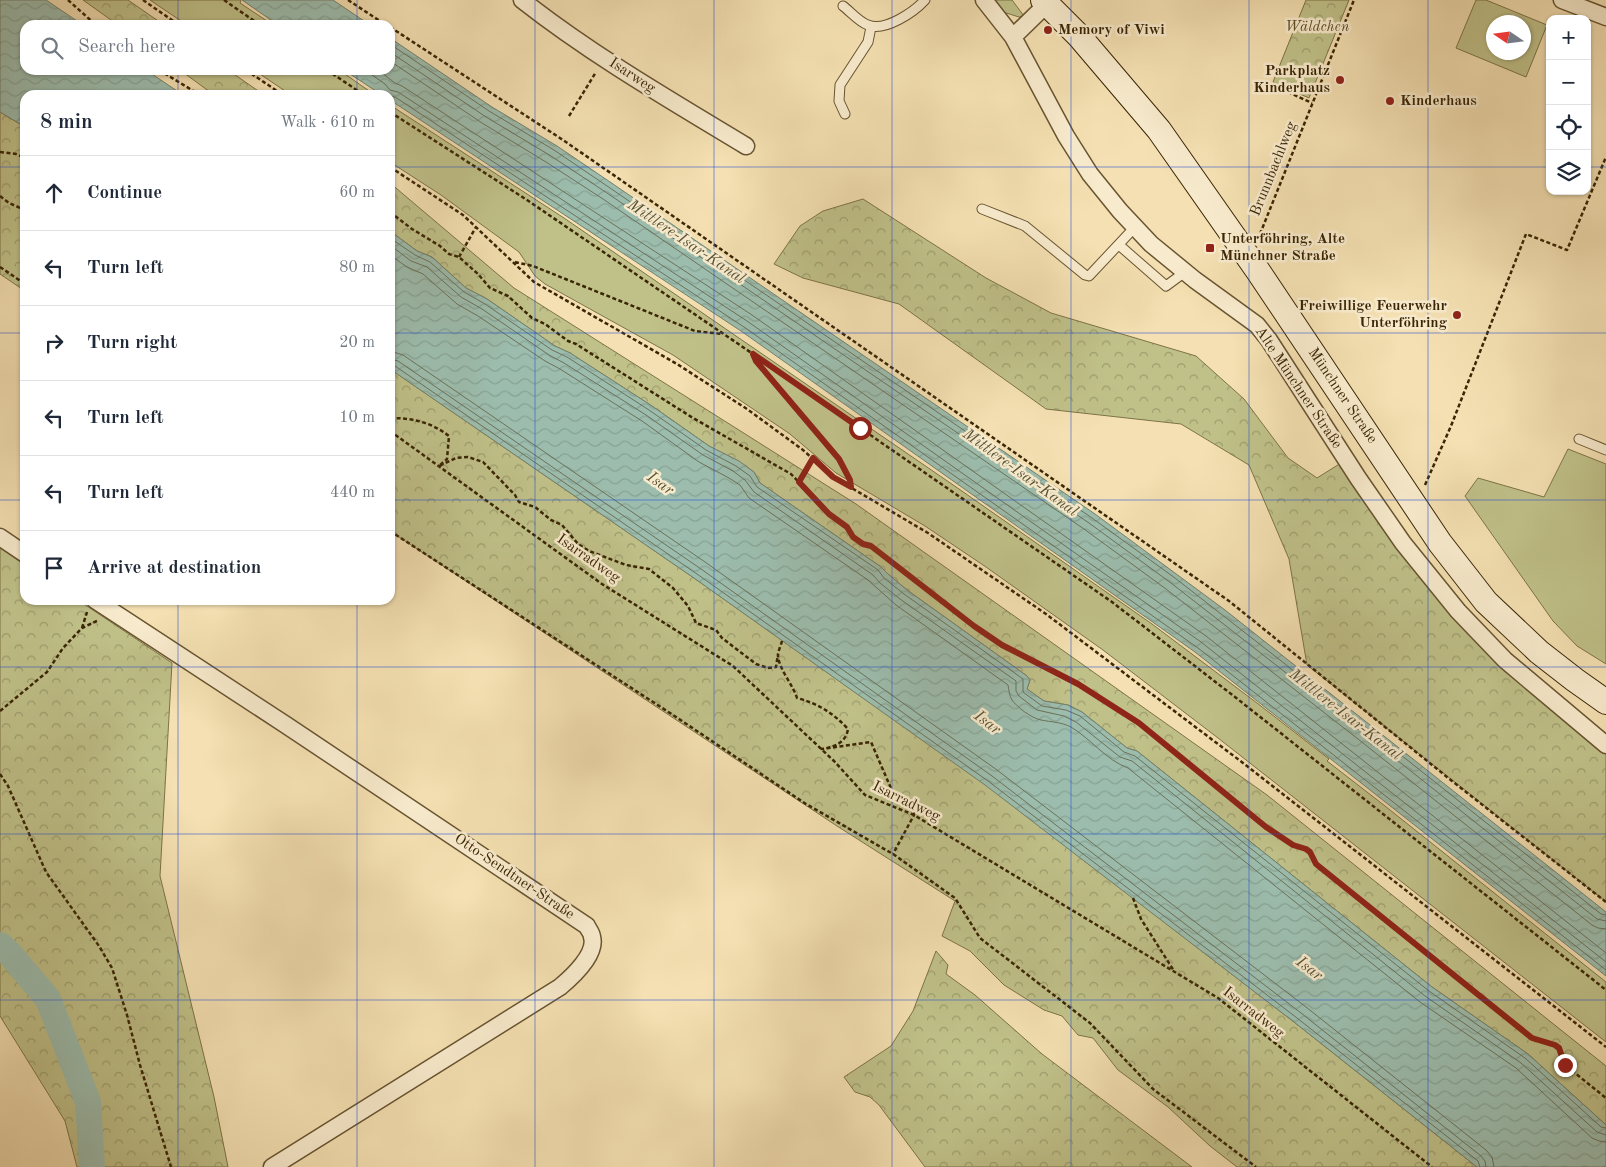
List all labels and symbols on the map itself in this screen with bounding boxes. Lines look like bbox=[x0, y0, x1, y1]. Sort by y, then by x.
north arrow bbox=[1486, 15, 1531, 60]
park label: Wäldchen bbox=[1285, 20, 1350, 35]
place label: Memory of Viwi bbox=[1058, 23, 1165, 38]
marker: Memory of Viwi bbox=[1042, 24, 1054, 36]
street label: Isarweg bbox=[606, 56, 658, 96]
place label: Parkplatz Kinderhaus bbox=[1253, 64, 1330, 96]
marker: Parkplatz Kinderhaus bbox=[1334, 74, 1346, 86]
place label: Kinderhaus bbox=[1400, 94, 1477, 109]
marker: Kinderhaus bbox=[1384, 95, 1396, 107]
street label: Brunnbachlweg bbox=[1248, 120, 1300, 218]
water label: Mittlere-Isar-Kanal bbox=[624, 196, 748, 287]
place label: Unterföhring, Alte Münchner Straße bbox=[1220, 232, 1345, 264]
marker: Unterföhring, Alte Münchner Straße bbox=[1204, 242, 1216, 254]
place label: Freiwillige Feuerwehr Unterföhring bbox=[1298, 299, 1448, 331]
marker: Freiwillige Feuerwehr Unterföhring bbox=[1451, 309, 1463, 321]
street label: Alte Münchner Straße bbox=[1250, 323, 1346, 453]
street label: Münchner Straße bbox=[1303, 345, 1381, 447]
route start bbox=[849, 417, 872, 440]
water label: Mittlere-Isar-Kanal bbox=[959, 425, 1081, 520]
water label: Isar bbox=[643, 469, 677, 499]
street label: Isarradweg bbox=[554, 532, 622, 586]
water label: Mittlere-Isar-Kanal bbox=[1285, 666, 1405, 764]
water label: Isar bbox=[970, 707, 1004, 739]
street label: Isarradweg bbox=[870, 779, 942, 825]
street label: Otto-Sendtner-Straße bbox=[451, 831, 577, 923]
water label: Isar bbox=[1292, 953, 1326, 985]
street label: Isarradweg bbox=[1220, 985, 1286, 1041]
route end bbox=[1554, 1054, 1577, 1077]

